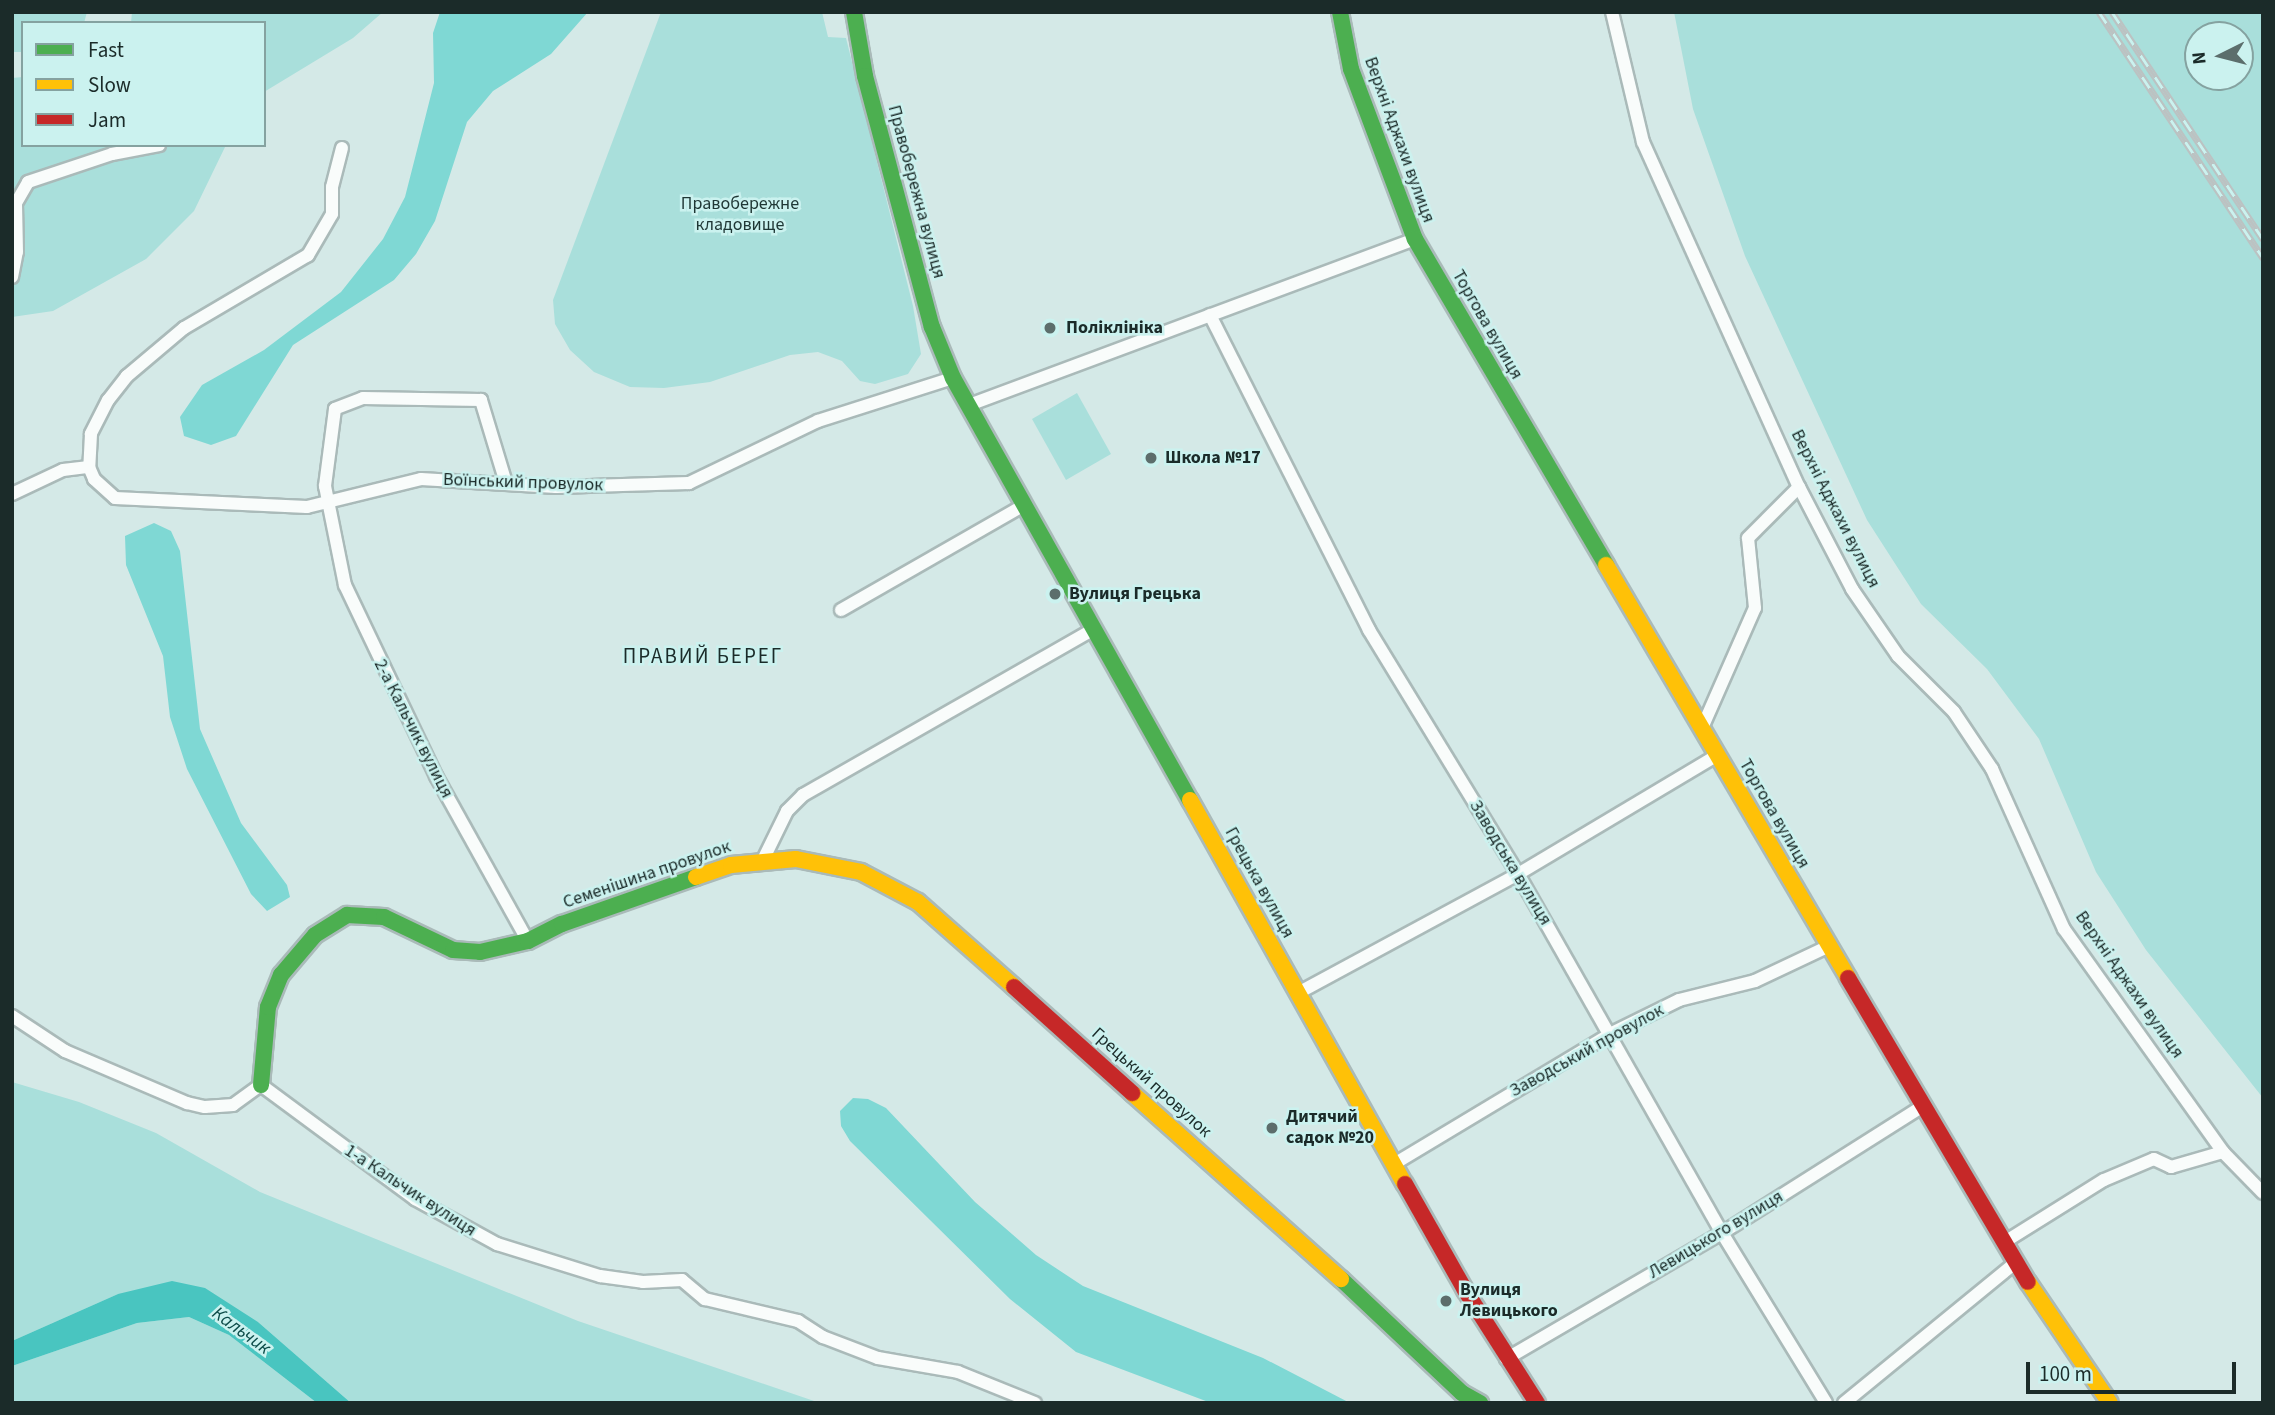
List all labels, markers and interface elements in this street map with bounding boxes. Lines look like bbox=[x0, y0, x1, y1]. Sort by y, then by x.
legend bbox=[21, 21, 266, 147]
north arrow bbox=[2184, 21, 2254, 91]
text: Fast bbox=[88, 35, 124, 65]
text: N bbox=[2186, 50, 2214, 66]
street label: Верхні Аджахи вулиця bbox=[1359, 54, 1439, 226]
text: Slow bbox=[88, 70, 131, 100]
street label: Правобережна вулиця bbox=[882, 103, 950, 281]
text: Jam bbox=[88, 105, 126, 135]
park label: Правобережне кладовище bbox=[681, 194, 799, 236]
street label: Торгова вулиця bbox=[1447, 266, 1527, 384]
place label: Поліклініка bbox=[1066, 317, 1163, 339]
marker: Поліклініка bbox=[1040, 318, 1060, 338]
street label: Верхні Аджахи вулиця bbox=[1786, 426, 1884, 592]
place label: Школа №17 bbox=[1165, 447, 1261, 469]
marker: Школа №17 bbox=[1143, 450, 1159, 466]
street label: Воїнський провулок bbox=[443, 469, 603, 497]
place label: Вулиця Грецька bbox=[1069, 583, 1201, 605]
marker: Вулиця Грецька bbox=[1047, 586, 1063, 602]
district label: ПРАВИЙ БЕРЕГ bbox=[624, 643, 782, 669]
street label: 2-а Кальчик вулиця bbox=[369, 656, 457, 802]
street label: Торгова вулиця bbox=[1734, 755, 1814, 873]
street label: Заводська вулиця bbox=[1464, 796, 1556, 930]
street label: Грецька вулиця bbox=[1220, 824, 1298, 942]
street label: Семенішина провулок bbox=[560, 836, 734, 914]
street label: Верхні Аджахи вулиця bbox=[2070, 907, 2188, 1063]
street label: Заводський провулок bbox=[1506, 1000, 1668, 1102]
street label: Грецький провулок bbox=[1087, 1024, 1215, 1142]
place label: Дитячий садок №20 bbox=[1286, 1107, 1374, 1150]
marker: Дитячий садок №20 bbox=[1264, 1120, 1280, 1136]
street label: 1-а Кальчик вулиця bbox=[340, 1140, 480, 1242]
street label: Левицького вулиця bbox=[1645, 1186, 1787, 1284]
place label: Вулиця Левицького bbox=[1460, 1280, 1558, 1322]
marker: Вулиця Левицького bbox=[1438, 1293, 1454, 1309]
water label: Кальчик bbox=[207, 1302, 275, 1360]
scale bar bbox=[2030, 1348, 2240, 1392]
text: 100 m bbox=[2039, 1359, 2092, 1389]

